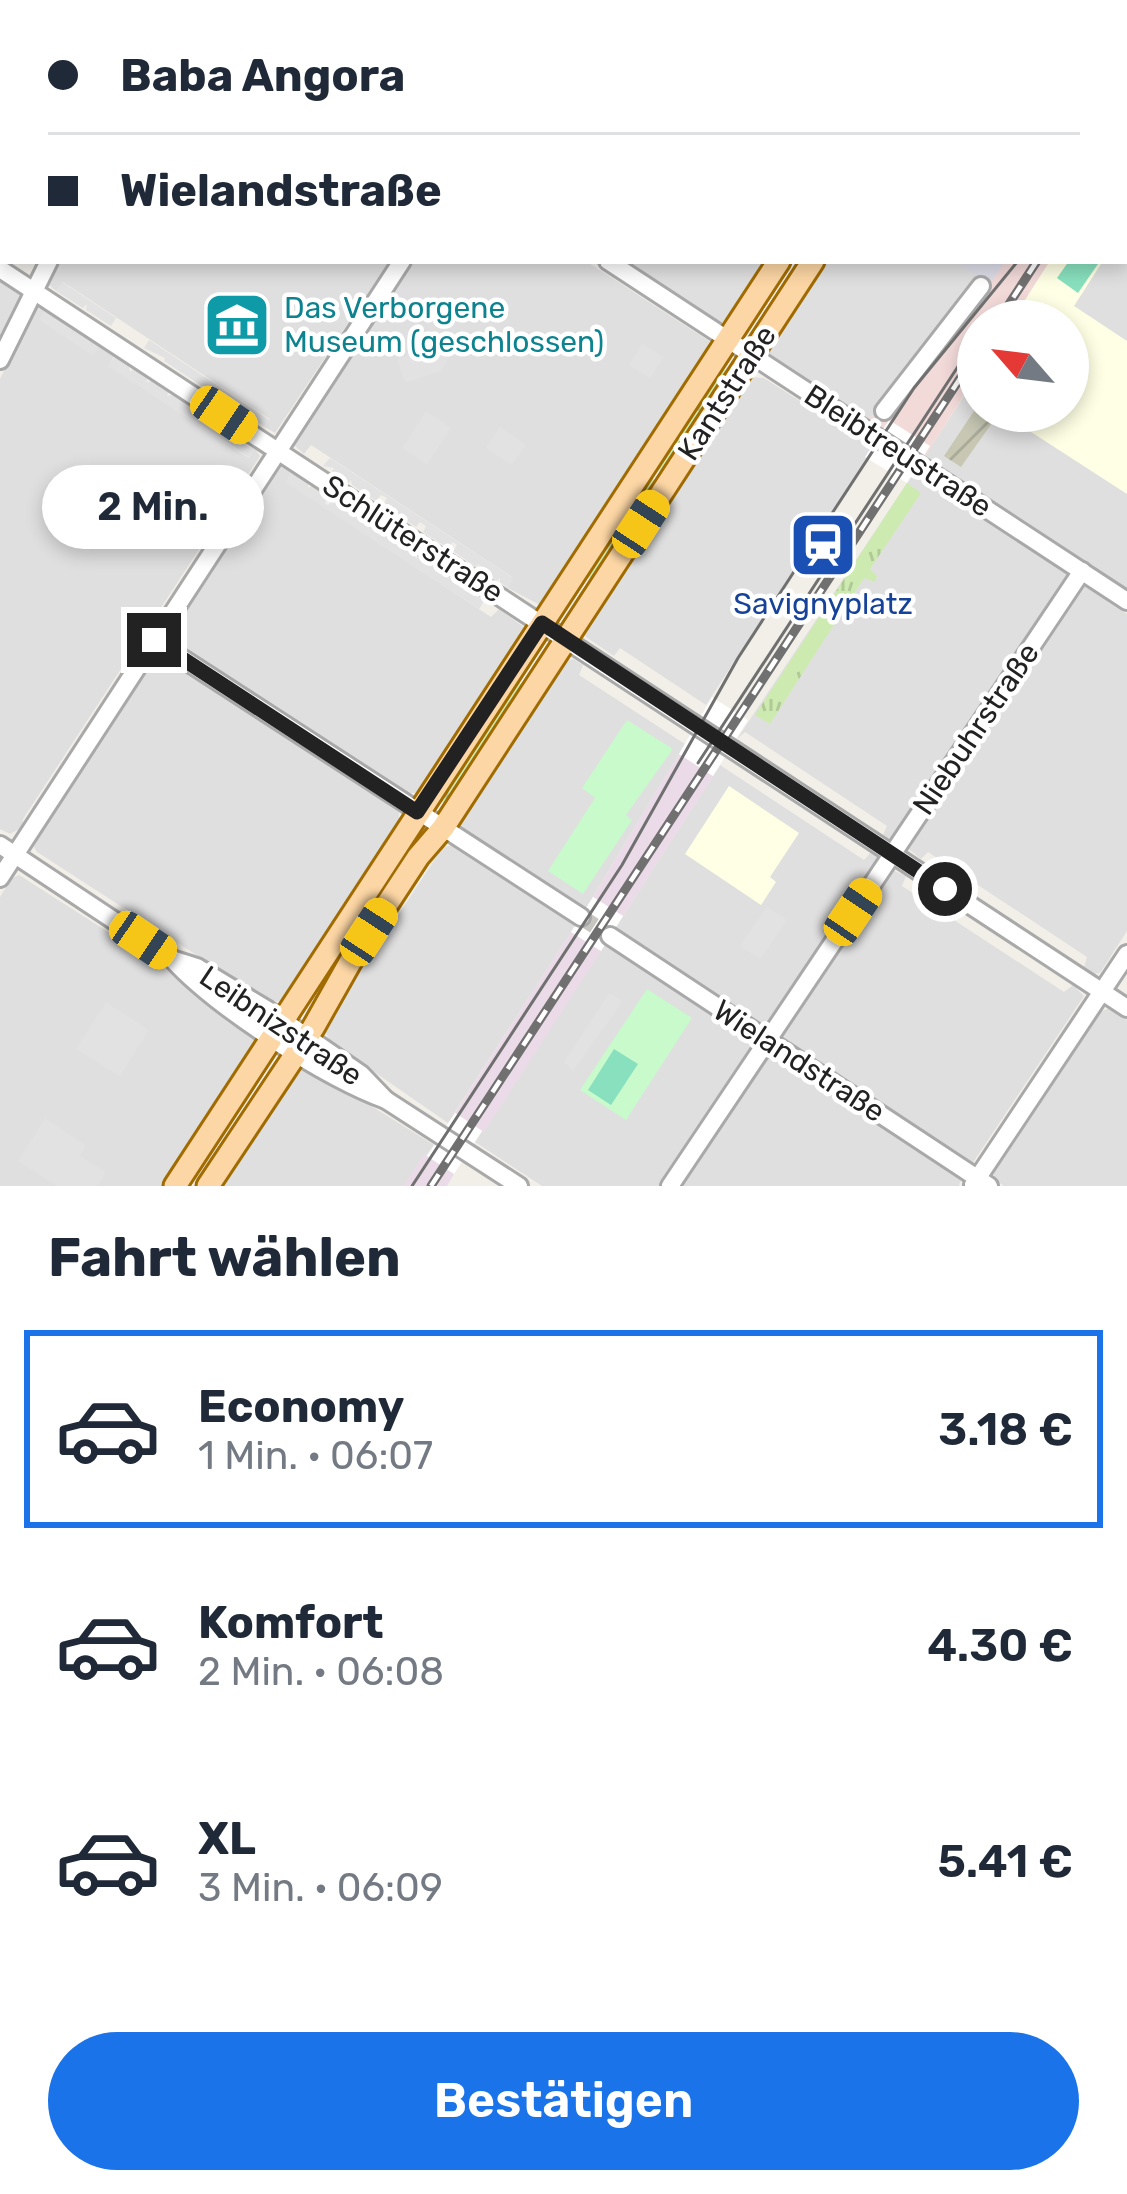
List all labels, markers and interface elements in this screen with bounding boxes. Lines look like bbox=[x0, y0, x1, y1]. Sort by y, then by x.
text: Baba Angora bbox=[120, 49, 405, 102]
text: Wielandstraße bbox=[120, 164, 442, 217]
museum icon: Das Verborgene Museum (geschlossen) bbox=[202, 290, 272, 360]
place label: Das Verborgene Museum (geschlossen) bbox=[284, 290, 604, 360]
north arrow bbox=[957, 300, 1089, 432]
map controls bbox=[957, 300, 1089, 432]
street label: Kantstraße bbox=[670, 319, 784, 467]
street label: Bleibtreustraße bbox=[798, 377, 998, 525]
car bbox=[184, 380, 264, 450]
callout: 2 Min. bbox=[43, 466, 265, 550]
street label: Schlüterstraße bbox=[316, 467, 510, 611]
text: 2 Min. bbox=[97, 484, 209, 530]
car bbox=[606, 484, 676, 564]
station icon: Savignyplatz bbox=[788, 510, 858, 580]
place label: Savignyplatz bbox=[733, 586, 913, 622]
route end bbox=[127, 613, 181, 667]
street label: Niebuhrstraße bbox=[905, 636, 1047, 822]
route start bbox=[918, 862, 972, 916]
car bbox=[818, 872, 888, 952]
car bbox=[334, 892, 404, 972]
car bbox=[103, 905, 183, 975]
street label: Leibnizstraße bbox=[193, 958, 369, 1094]
street label: Wielandstraße bbox=[707, 992, 891, 1130]
text: Fahrt wählen bbox=[48, 1226, 401, 1290]
icon: car bbox=[54, 1375, 162, 1483]
text: Economy bbox=[198, 1380, 404, 1433]
text: 3.18 € bbox=[938, 1403, 1073, 1456]
text: 1 Min. · 06:07 bbox=[198, 1433, 433, 1479]
icon: car bbox=[54, 1591, 162, 1699]
text: Komfort bbox=[198, 1596, 384, 1649]
text: 4.30 € bbox=[927, 1619, 1073, 1672]
text: 2 Min. · 06:08 bbox=[198, 1649, 444, 1695]
icon: car bbox=[54, 1807, 162, 1915]
text: XL bbox=[198, 1812, 256, 1865]
text: 5.41 € bbox=[938, 1835, 1073, 1888]
text: 3 Min. · 06:09 bbox=[198, 1865, 443, 1911]
button: Bestätigen bbox=[48, 2032, 1079, 2170]

